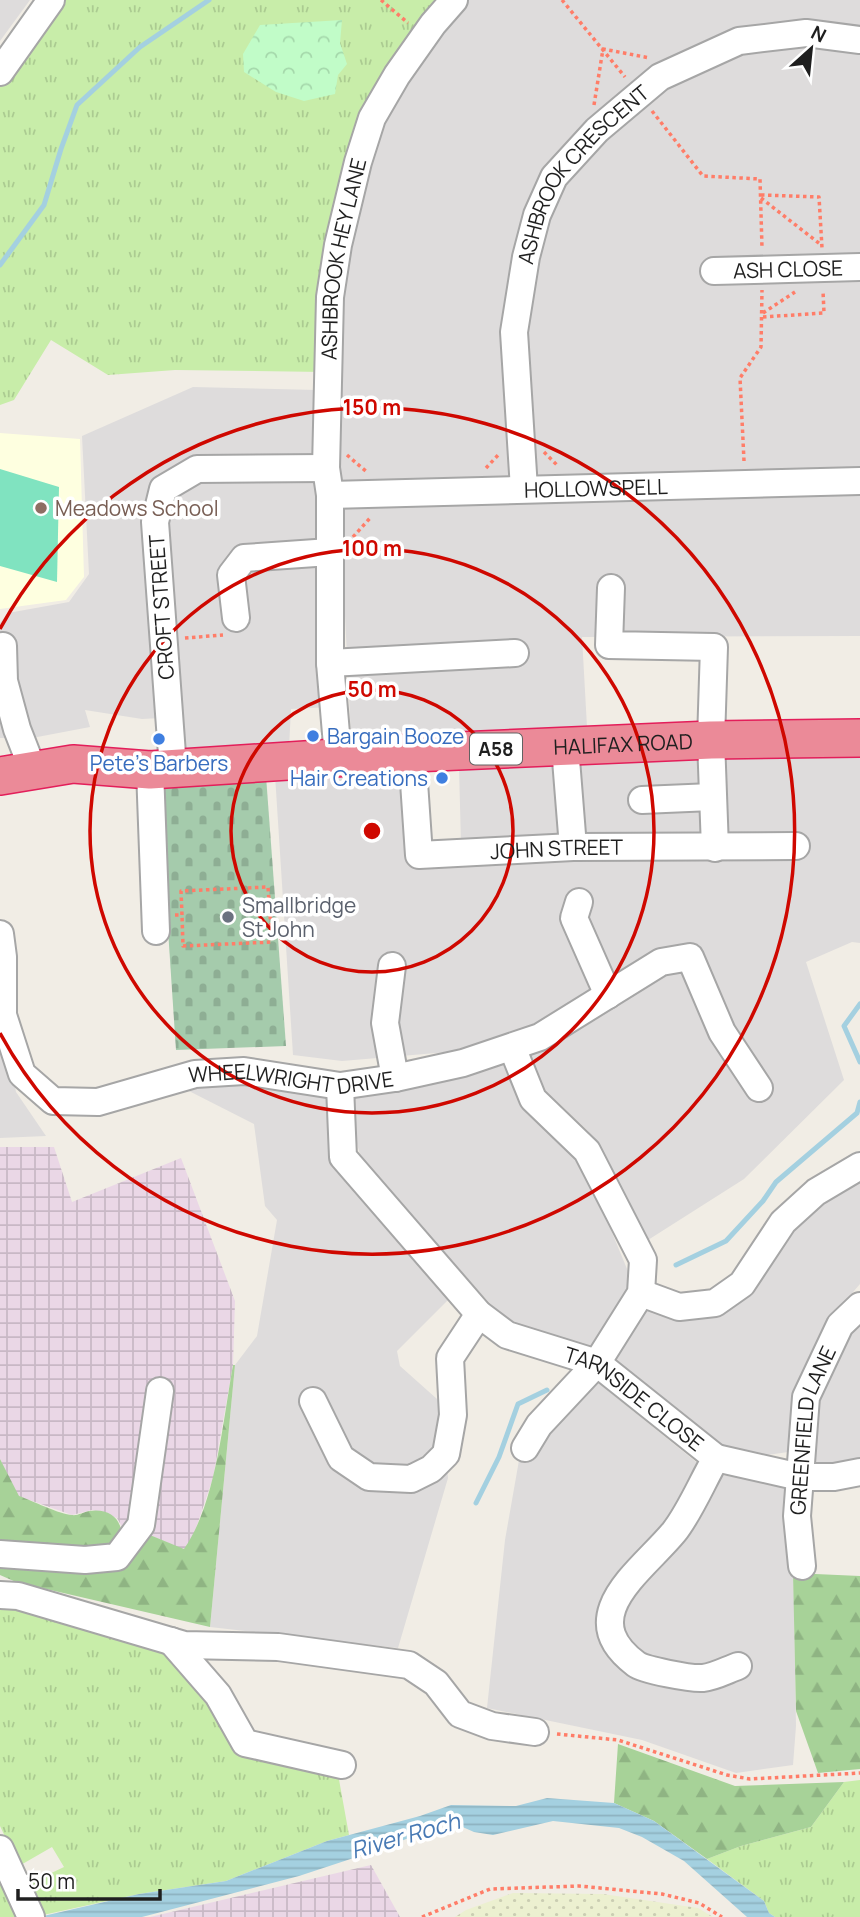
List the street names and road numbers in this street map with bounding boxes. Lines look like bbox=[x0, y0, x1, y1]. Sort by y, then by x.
street label: ASHBROOK CRESCENT bbox=[511, 78, 655, 266]
street label: ASHBROOK HEY LANE bbox=[315, 155, 372, 360]
street label: ASH CLOSE bbox=[733, 253, 843, 284]
street label: HOLLOWSPELL bbox=[524, 472, 668, 504]
street label: CROFT STREET bbox=[142, 533, 180, 680]
street label: HALIFAX ROAD bbox=[553, 727, 693, 761]
road number: A58 bbox=[470, 734, 522, 764]
street label: JOHN STREET bbox=[489, 833, 624, 865]
street label: WHEELWRIGHT DRIVE bbox=[187, 1057, 395, 1100]
street label: TARNSIDE CLOSE bbox=[561, 1340, 710, 1457]
street label: GREENFIELD LANE bbox=[783, 1341, 842, 1516]

